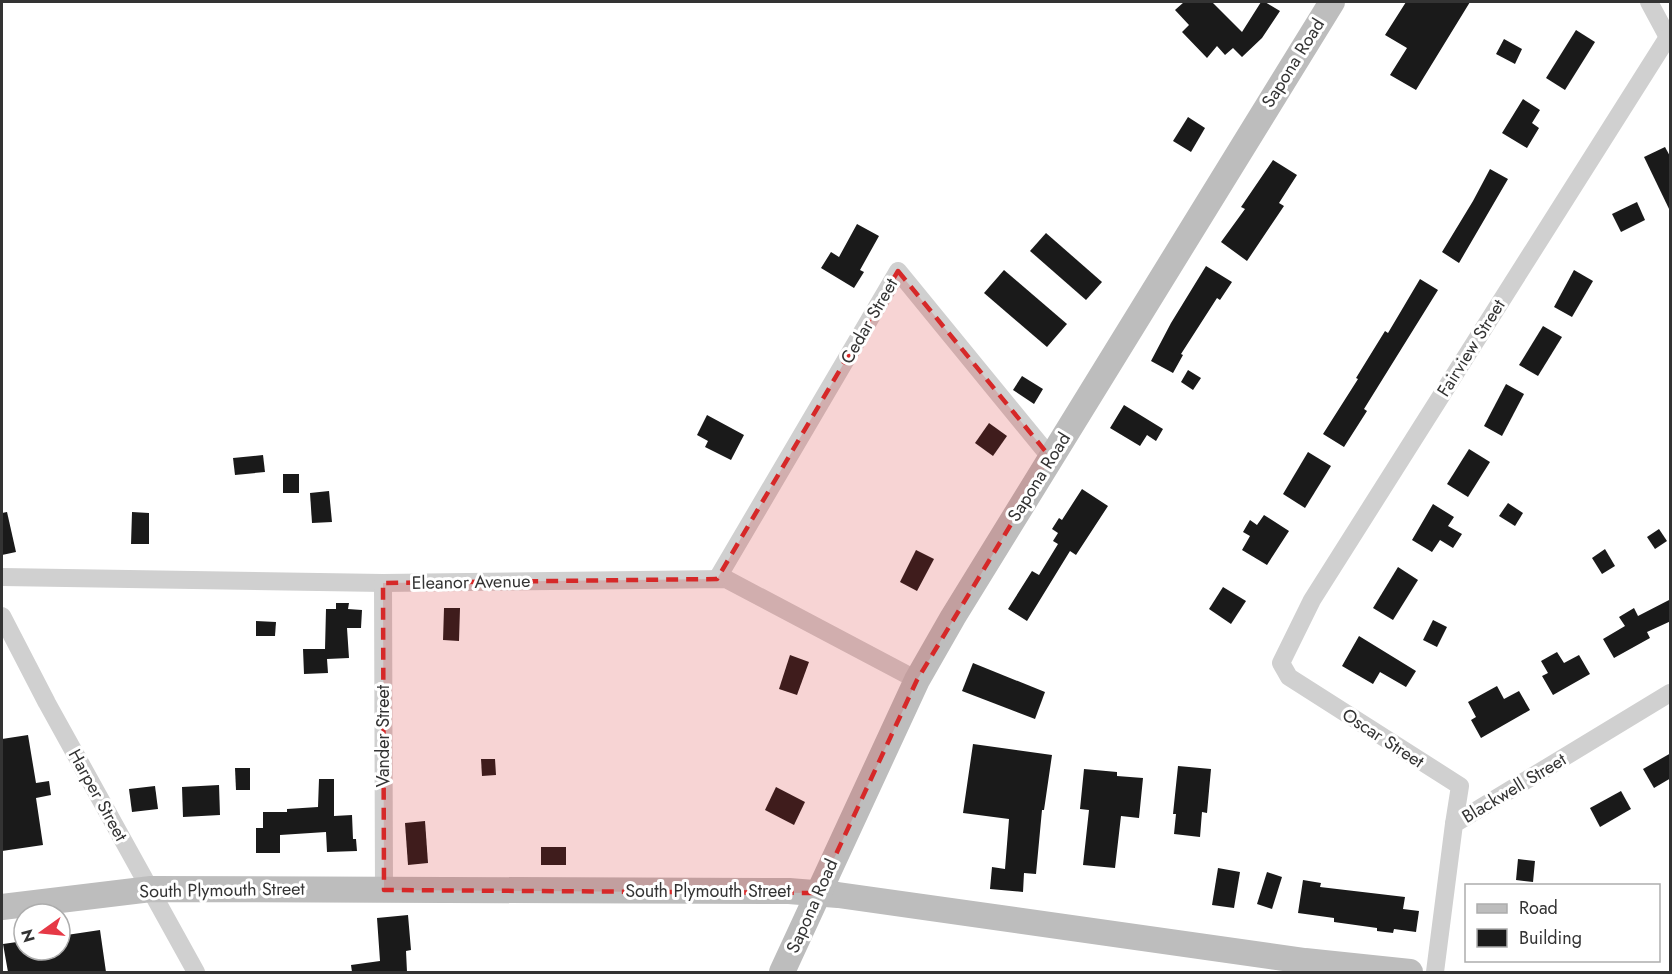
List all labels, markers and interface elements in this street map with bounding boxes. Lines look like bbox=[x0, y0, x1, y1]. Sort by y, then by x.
street label: Sapona Road bbox=[1255, 13, 1331, 113]
street label: Cedar Street bbox=[834, 273, 904, 369]
street label: Fairview Street bbox=[1431, 294, 1512, 402]
street label: Sapona Road bbox=[1001, 427, 1077, 527]
street label: Eleanor Avenue bbox=[411, 568, 531, 596]
street label: Vander Street bbox=[370, 684, 396, 787]
street label: Oscar Street bbox=[1337, 702, 1430, 775]
street label: Harper Street bbox=[62, 744, 134, 846]
street label: Blackwell Street bbox=[1457, 746, 1572, 829]
street label: Sapona Road bbox=[780, 855, 844, 957]
street label: South Plymouth Street bbox=[139, 876, 306, 904]
street label: South Plymouth Street bbox=[625, 878, 792, 904]
legend bbox=[1465, 884, 1660, 962]
text: Road bbox=[1519, 895, 1558, 921]
north arrow bbox=[12, 902, 72, 962]
text: Building bbox=[1519, 925, 1582, 951]
text: N bbox=[15, 927, 41, 945]

